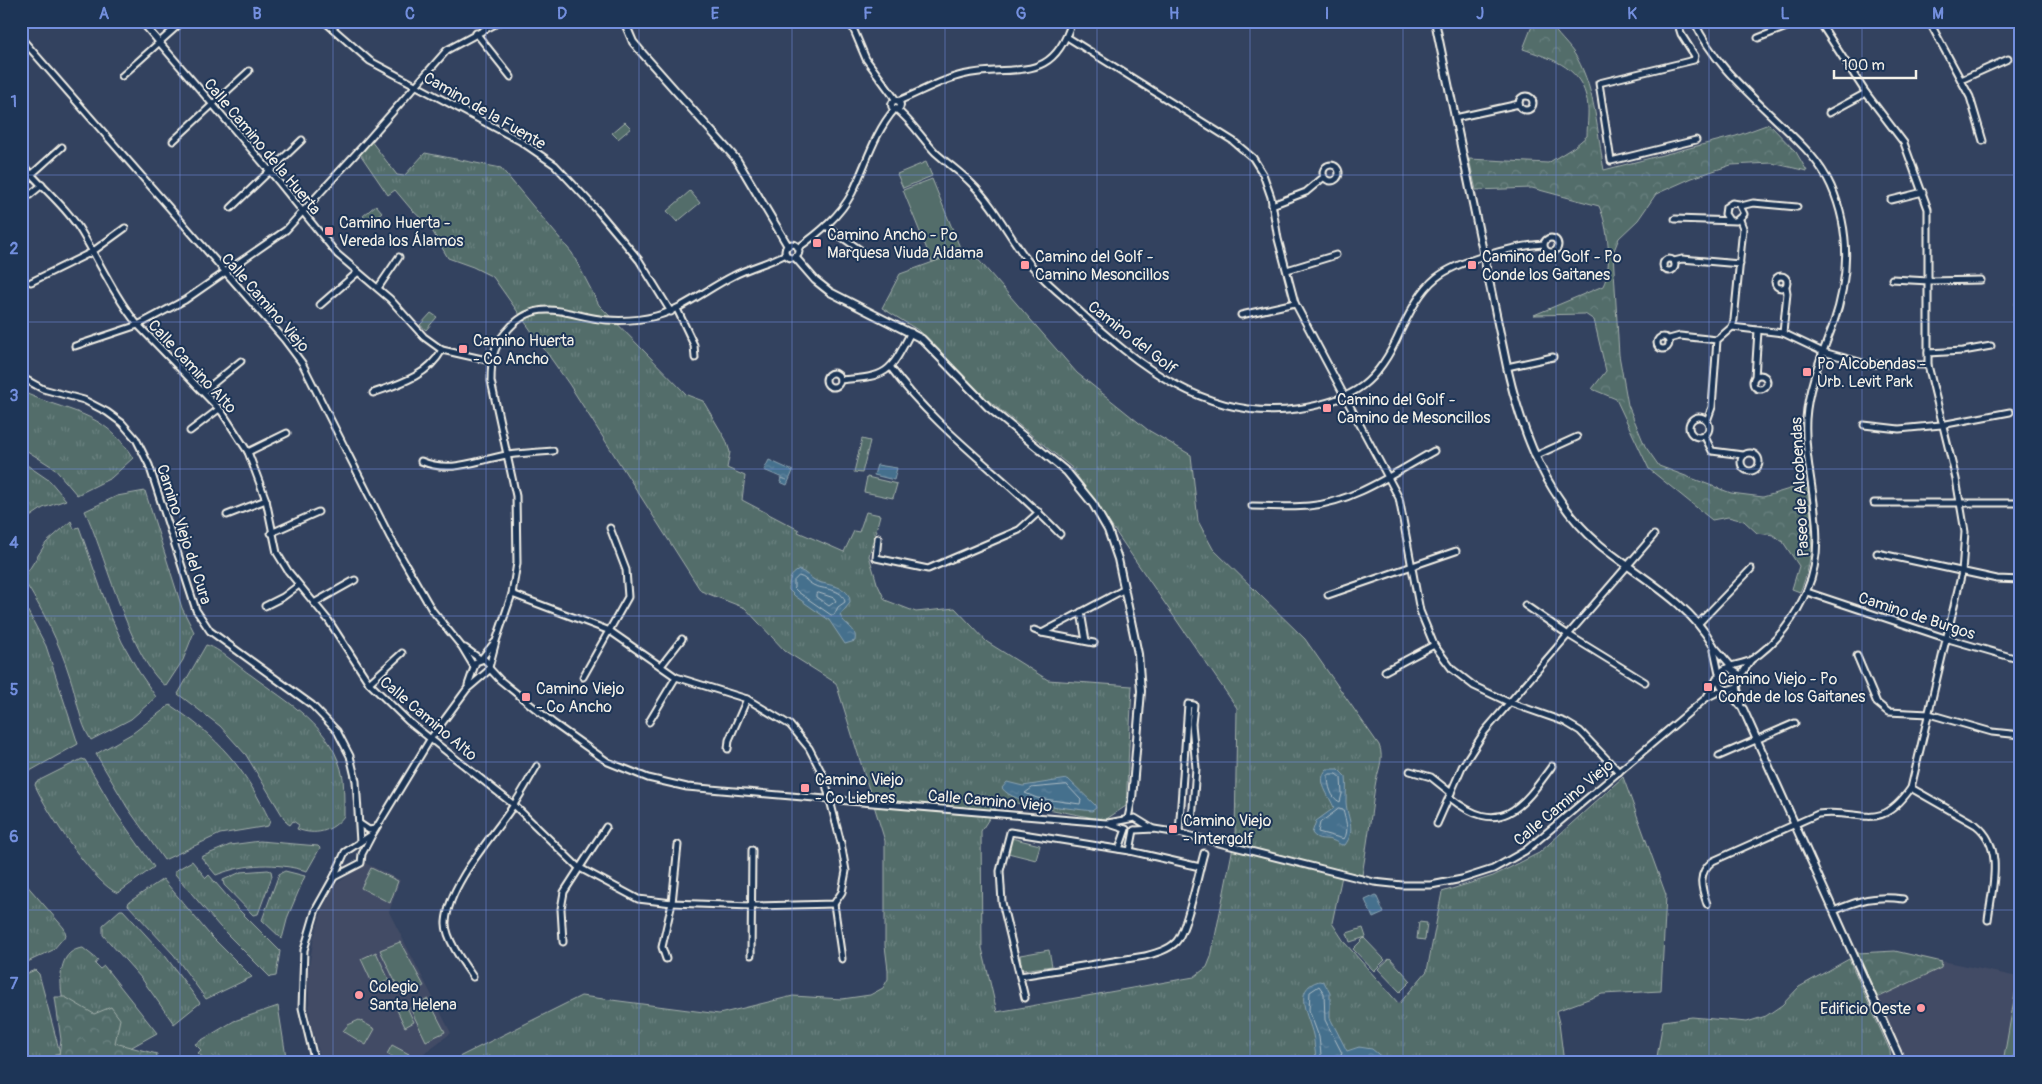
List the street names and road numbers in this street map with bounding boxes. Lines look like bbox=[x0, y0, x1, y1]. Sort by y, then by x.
street label: Camino de la Fuente bbox=[420, 68, 549, 154]
street label: Calle Camino de la Huerta bbox=[199, 74, 325, 219]
street label: Calle Camino Viejo bbox=[217, 249, 314, 357]
street label: Camino del Golf bbox=[1084, 297, 1182, 379]
street label: Calle Camino Alto bbox=[144, 316, 241, 418]
street label: Paseo de Alcobendas bbox=[1786, 417, 1814, 557]
street label: Camino Viejo del Cura bbox=[152, 462, 216, 607]
street label: Camino de Burgos bbox=[1856, 588, 1978, 644]
street label: Calle Camino Alto bbox=[376, 672, 482, 766]
street label: Calle Camino Viejo bbox=[1510, 755, 1618, 850]
street label: Calle Camino Viejo bbox=[927, 786, 1053, 816]

